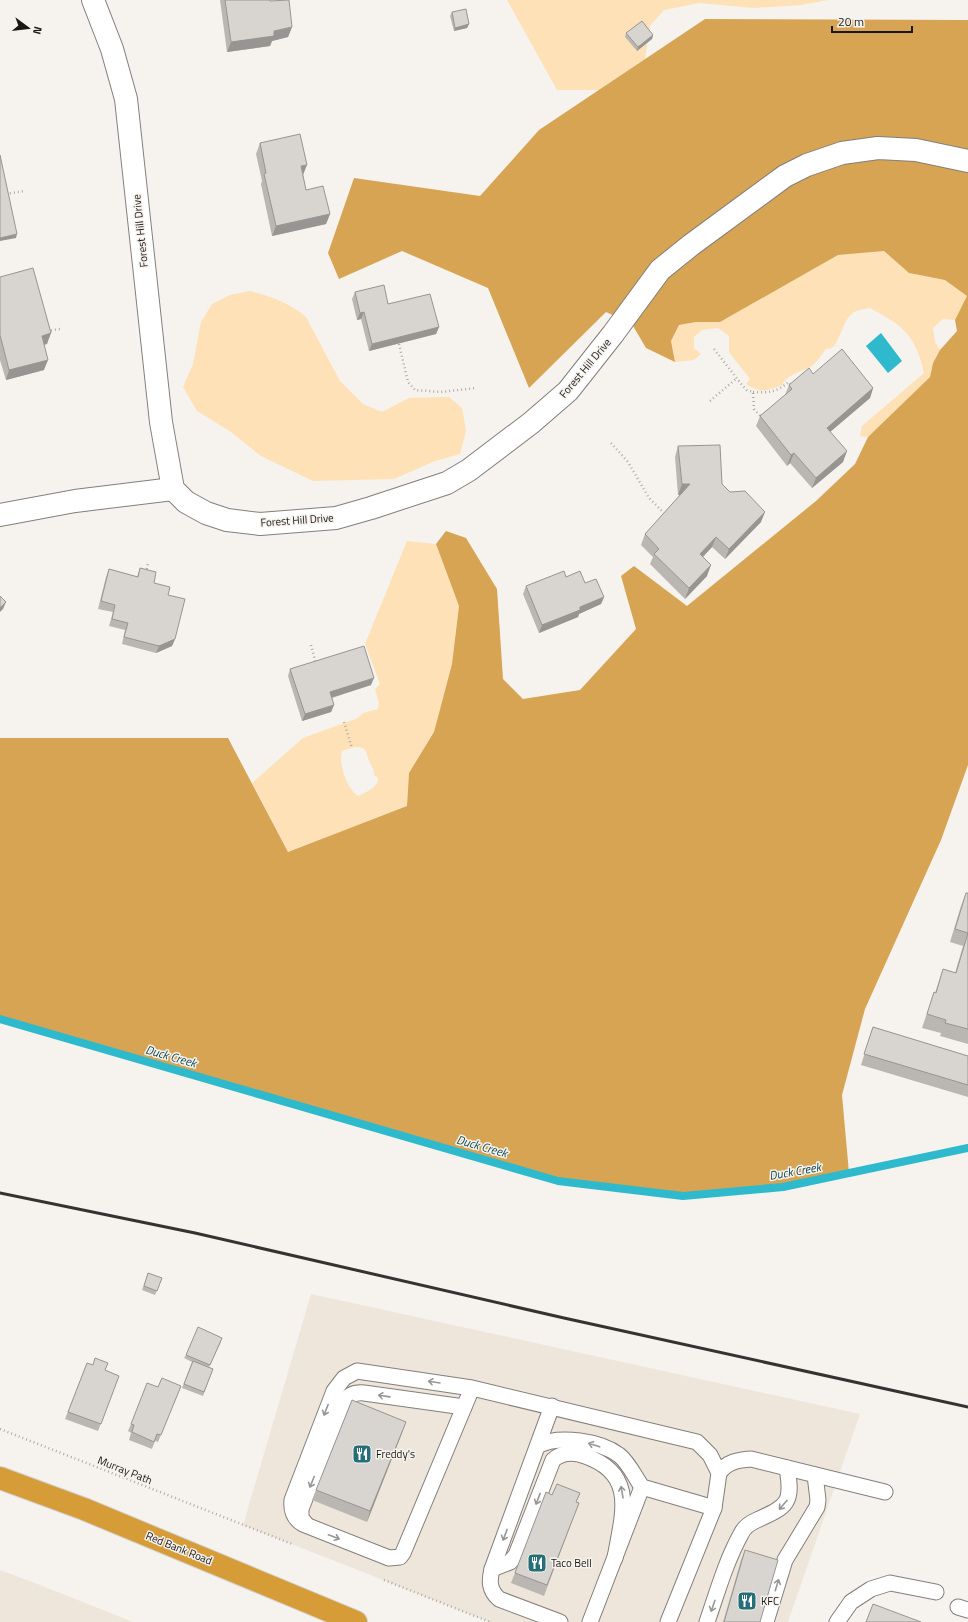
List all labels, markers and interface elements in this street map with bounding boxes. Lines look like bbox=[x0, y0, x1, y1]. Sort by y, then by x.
north arrow bbox=[8, 8, 48, 48]
scale bar bbox=[832, 8, 912, 34]
text: 20 m bbox=[838, 12, 864, 31]
text: N bbox=[29, 25, 46, 36]
street label: Forest Hill Drive bbox=[128, 193, 152, 268]
street label: Forest Hill Drive bbox=[555, 334, 615, 401]
street label: Forest Hill Drive bbox=[260, 509, 335, 531]
water label: Duck Creek bbox=[143, 1040, 200, 1073]
water label: Duck Creek bbox=[454, 1130, 511, 1163]
water label: Duck Creek bbox=[768, 1157, 824, 1185]
one-way arrow bbox=[428, 1378, 441, 1386]
one-way arrow bbox=[378, 1392, 391, 1400]
one-way arrow bbox=[322, 1404, 330, 1416]
one-way arrow bbox=[587, 1441, 600, 1448]
restaurant icon: Freddy's bbox=[351, 1443, 373, 1465]
place label: Freddy's bbox=[376, 1446, 415, 1462]
street label: Murray Path bbox=[95, 1452, 155, 1488]
one-way arrow bbox=[307, 1475, 315, 1487]
one-way arrow bbox=[617, 1486, 625, 1499]
one-way arrow bbox=[533, 1493, 541, 1505]
one-way arrow bbox=[779, 1500, 788, 1510]
street label: Red Bank Road bbox=[143, 1527, 215, 1569]
one-way arrow bbox=[500, 1528, 508, 1540]
one-way arrow bbox=[328, 1533, 340, 1541]
restaurant icon: Taco Bell bbox=[526, 1552, 548, 1574]
place label: Taco Bell bbox=[551, 1555, 592, 1571]
one-way arrow bbox=[774, 1578, 781, 1591]
restaurant icon: KFC bbox=[736, 1590, 758, 1612]
place label: KFC bbox=[761, 1593, 779, 1609]
one-way arrow bbox=[708, 1599, 716, 1611]

